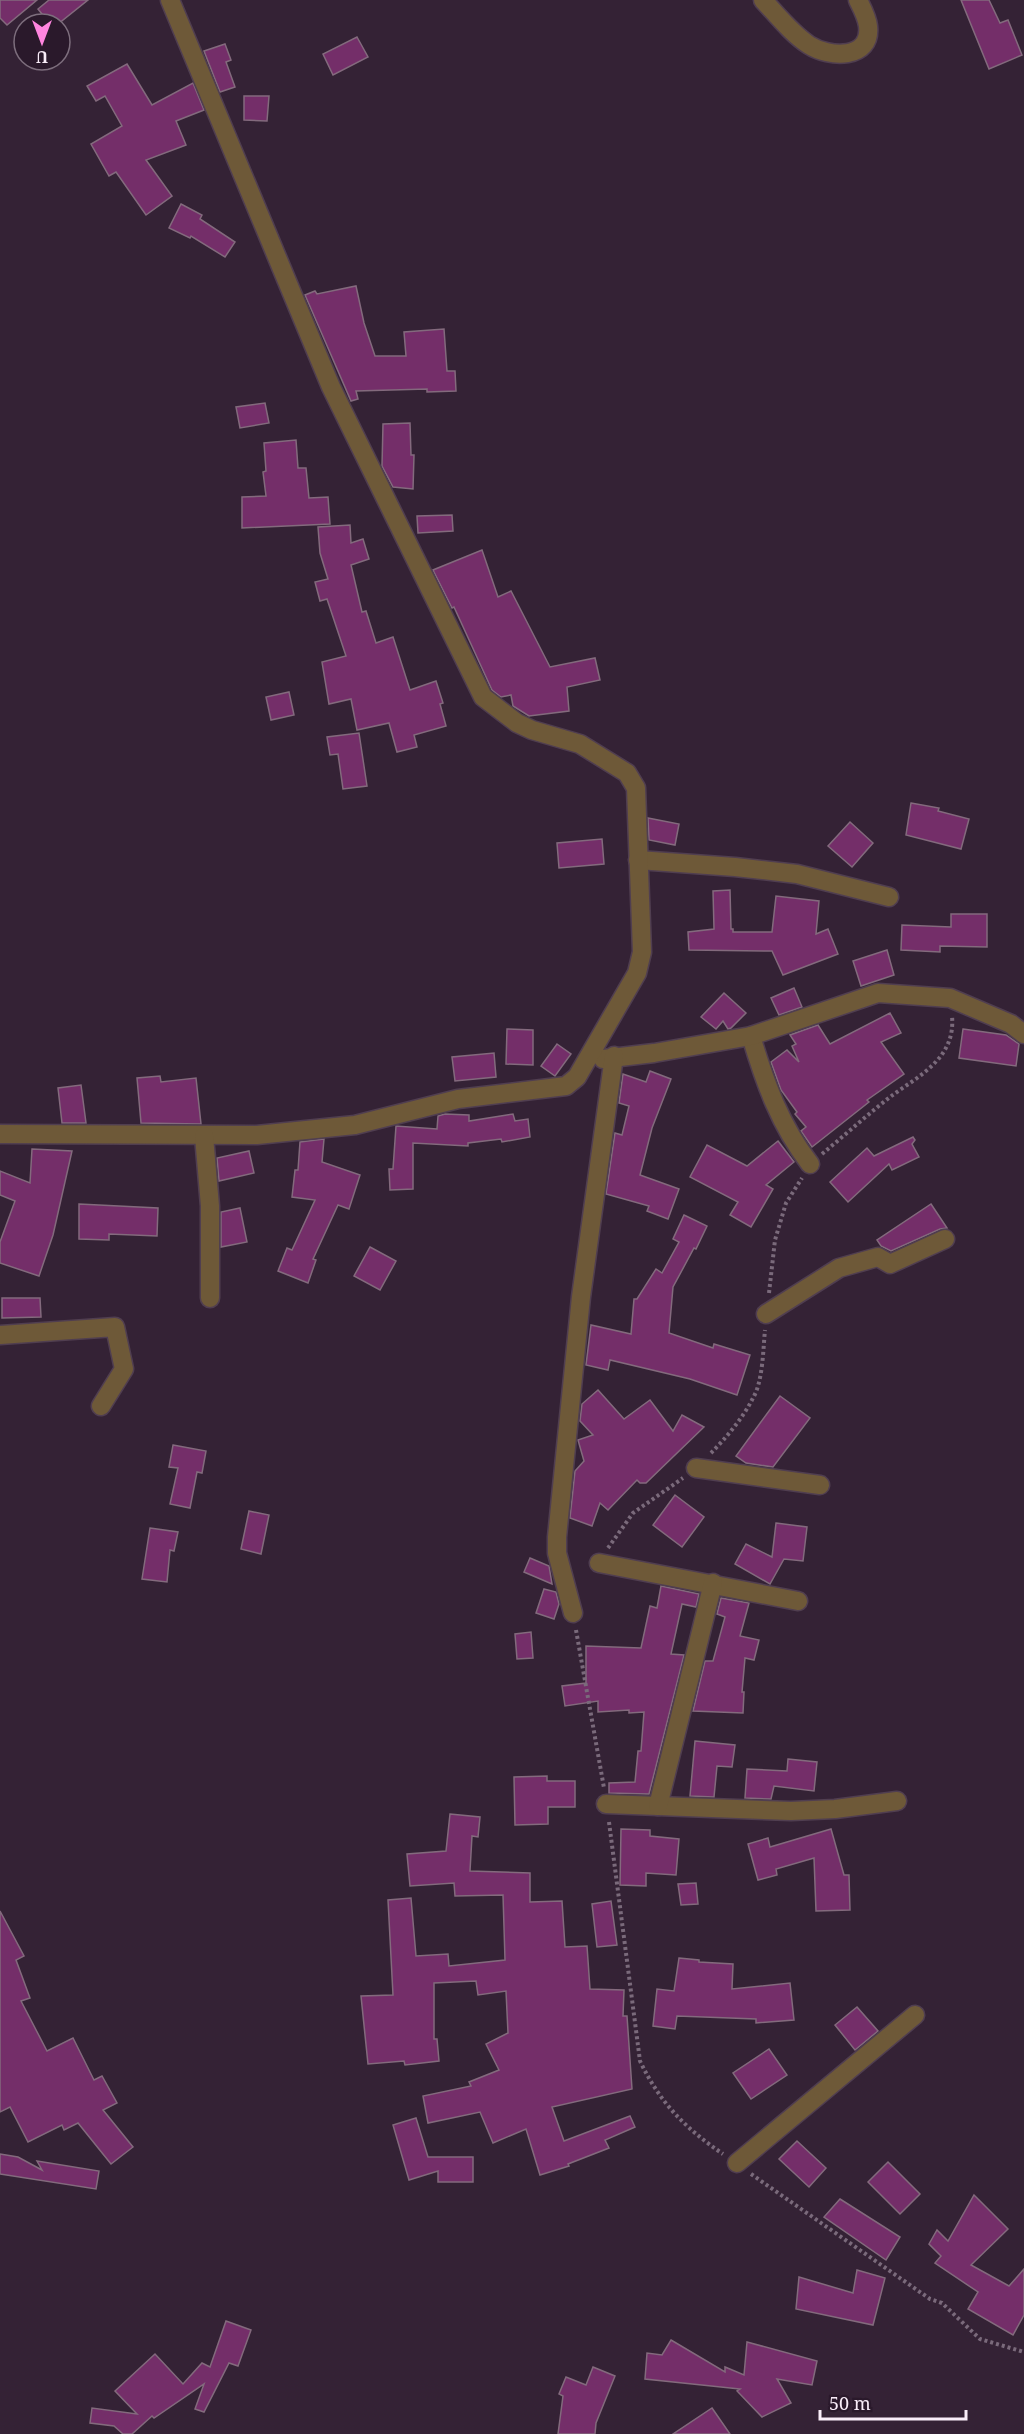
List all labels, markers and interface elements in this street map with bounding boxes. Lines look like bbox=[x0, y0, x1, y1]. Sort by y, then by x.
north arrow bbox=[12, 12, 72, 72]
text: U bbox=[36, 46, 48, 68]
scale bar bbox=[820, 2383, 966, 2421]
text: 50 m bbox=[829, 2391, 871, 2415]

